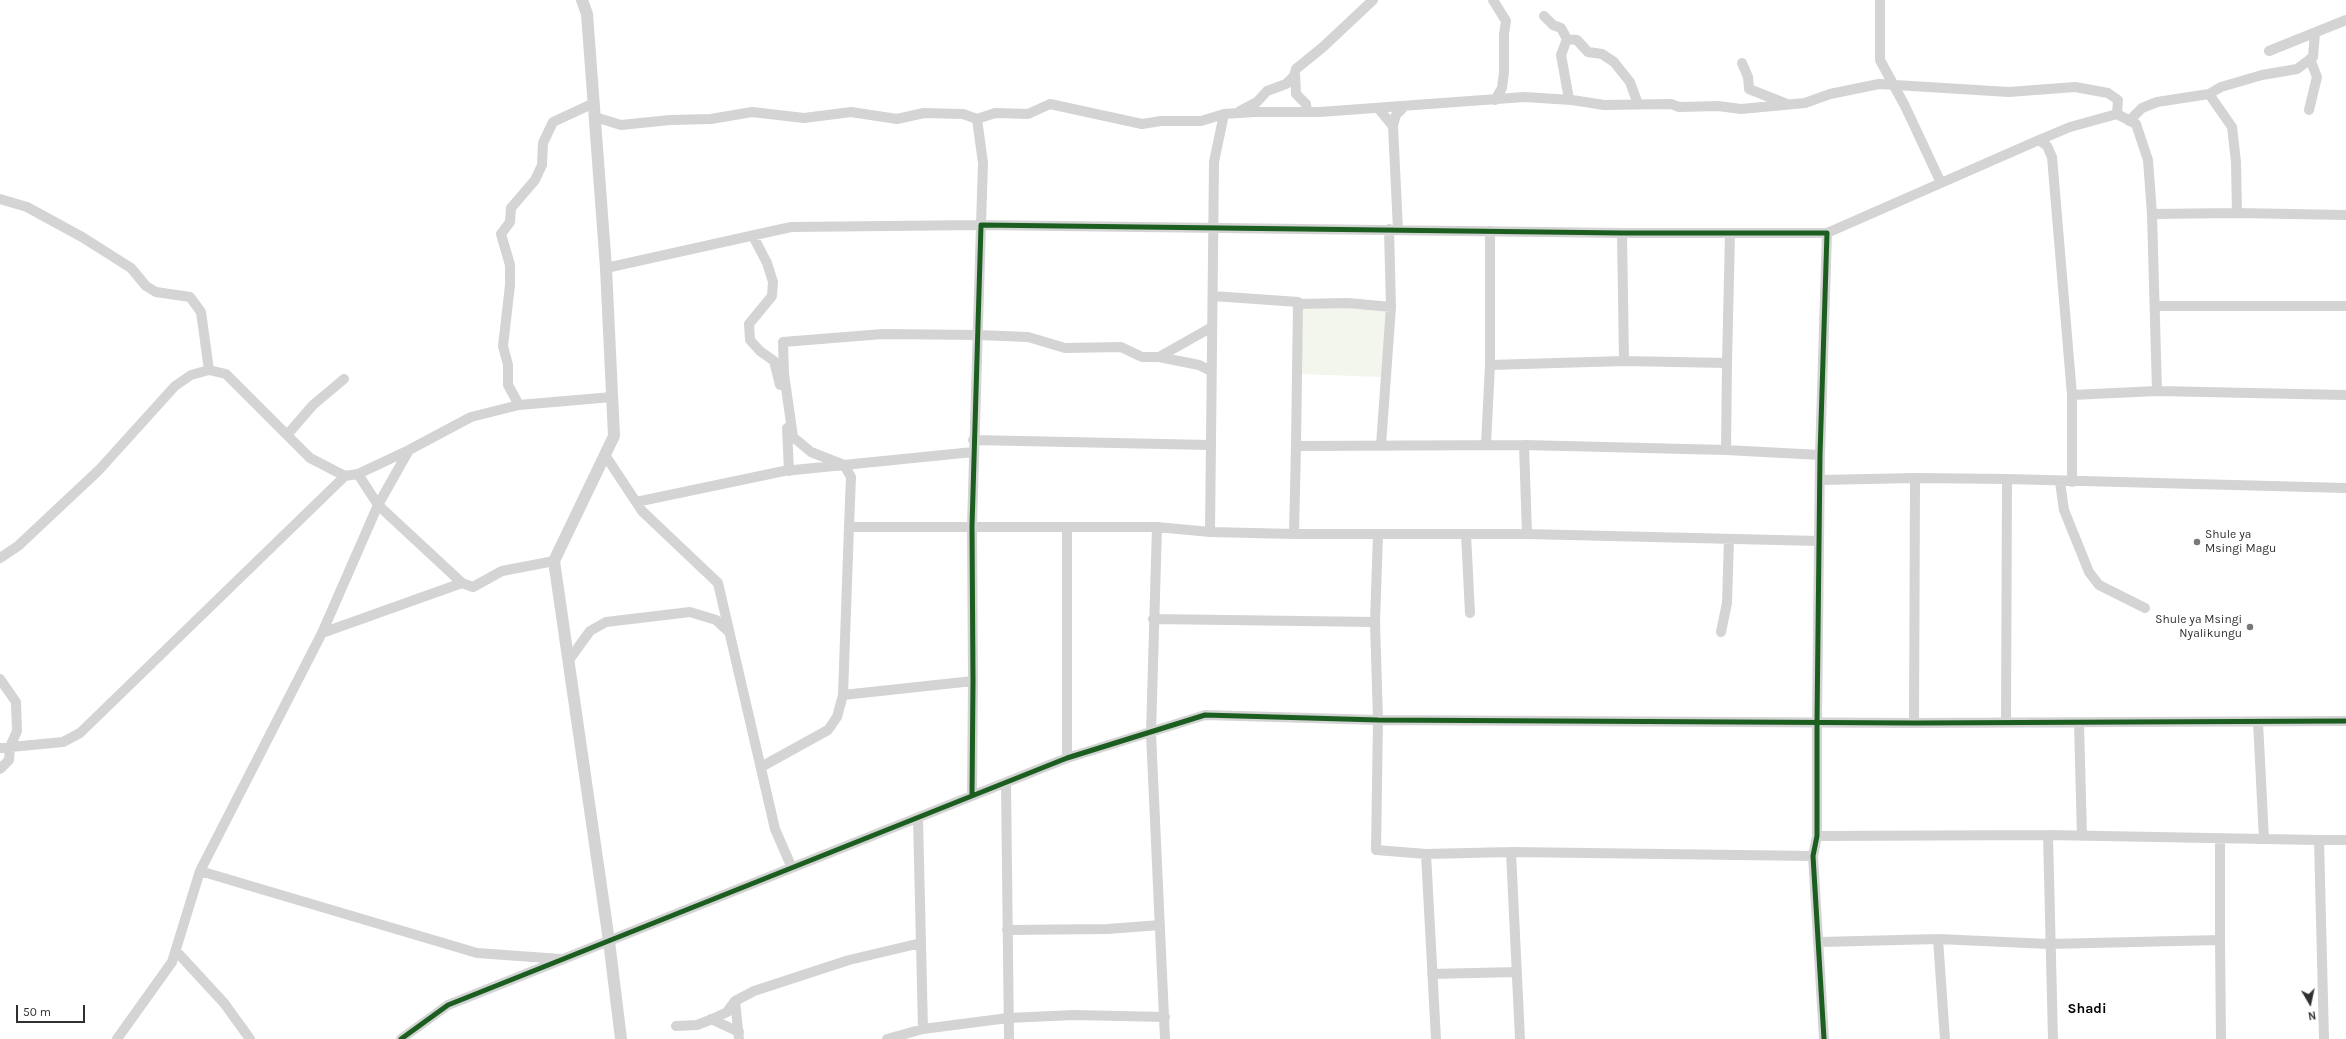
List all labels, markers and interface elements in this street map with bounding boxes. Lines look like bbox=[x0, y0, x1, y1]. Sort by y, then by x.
place label: Shule ya Msingi Magu bbox=[2205, 528, 2276, 556]
marker: Shule ya Msingi Magu bbox=[2192, 537, 2202, 547]
place label: Shule ya Msingi Nyalikungu bbox=[2155, 613, 2242, 641]
marker: Shule ya Msingi Nyalikungu bbox=[2245, 622, 2255, 632]
north arrow bbox=[2290, 983, 2330, 1023]
scale bar bbox=[18, 997, 87, 1023]
district label: Shadi bbox=[2067, 1001, 2107, 1017]
text: 50 m bbox=[23, 1005, 51, 1019]
text: N bbox=[2307, 1008, 2317, 1022]

